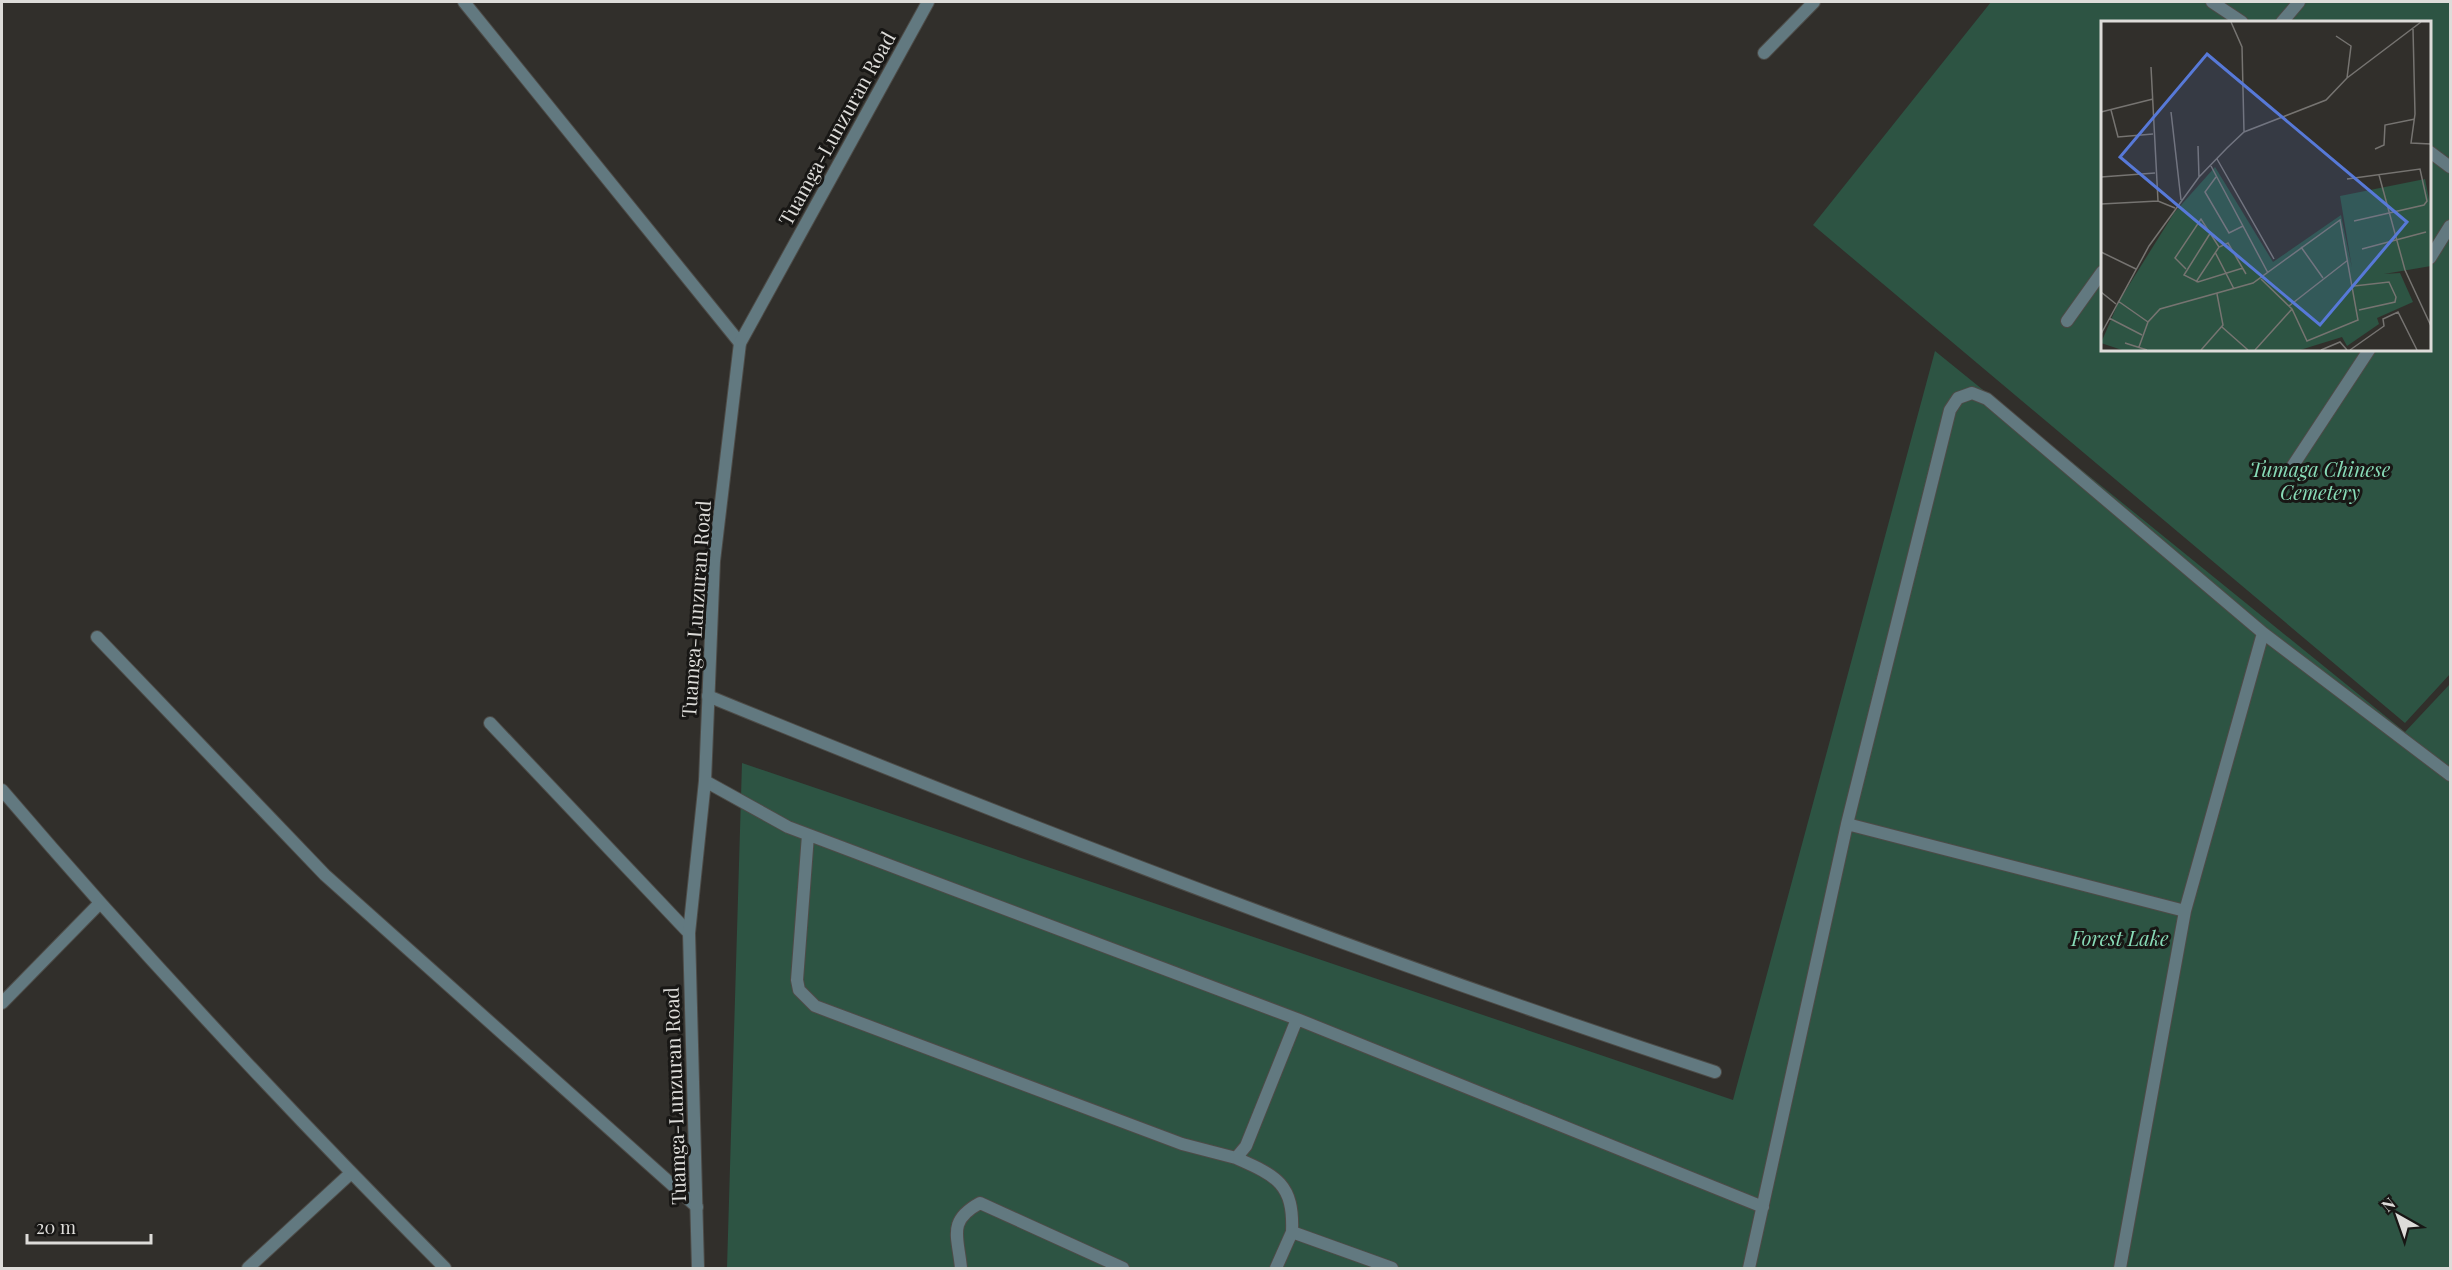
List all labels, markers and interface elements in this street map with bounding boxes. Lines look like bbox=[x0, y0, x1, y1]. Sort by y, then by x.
inset map bbox=[2101, 21, 2431, 351]
street label: Tuamga-Lunzuran Road bbox=[771, 26, 901, 230]
park label: Tumaga Chinese Cemetery bbox=[2250, 455, 2391, 505]
street label: Tuamga-Lunzuran Road bbox=[674, 499, 716, 719]
park label: Forest Lake bbox=[2070, 924, 2169, 951]
street label: Tuamga-Lunzuran Road bbox=[657, 986, 691, 1205]
north arrow bbox=[2368, 1186, 2428, 1246]
text: N bbox=[2377, 1192, 2400, 1216]
scale bar bbox=[27, 1207, 152, 1245]
text: 20 m bbox=[36, 1215, 76, 1239]

